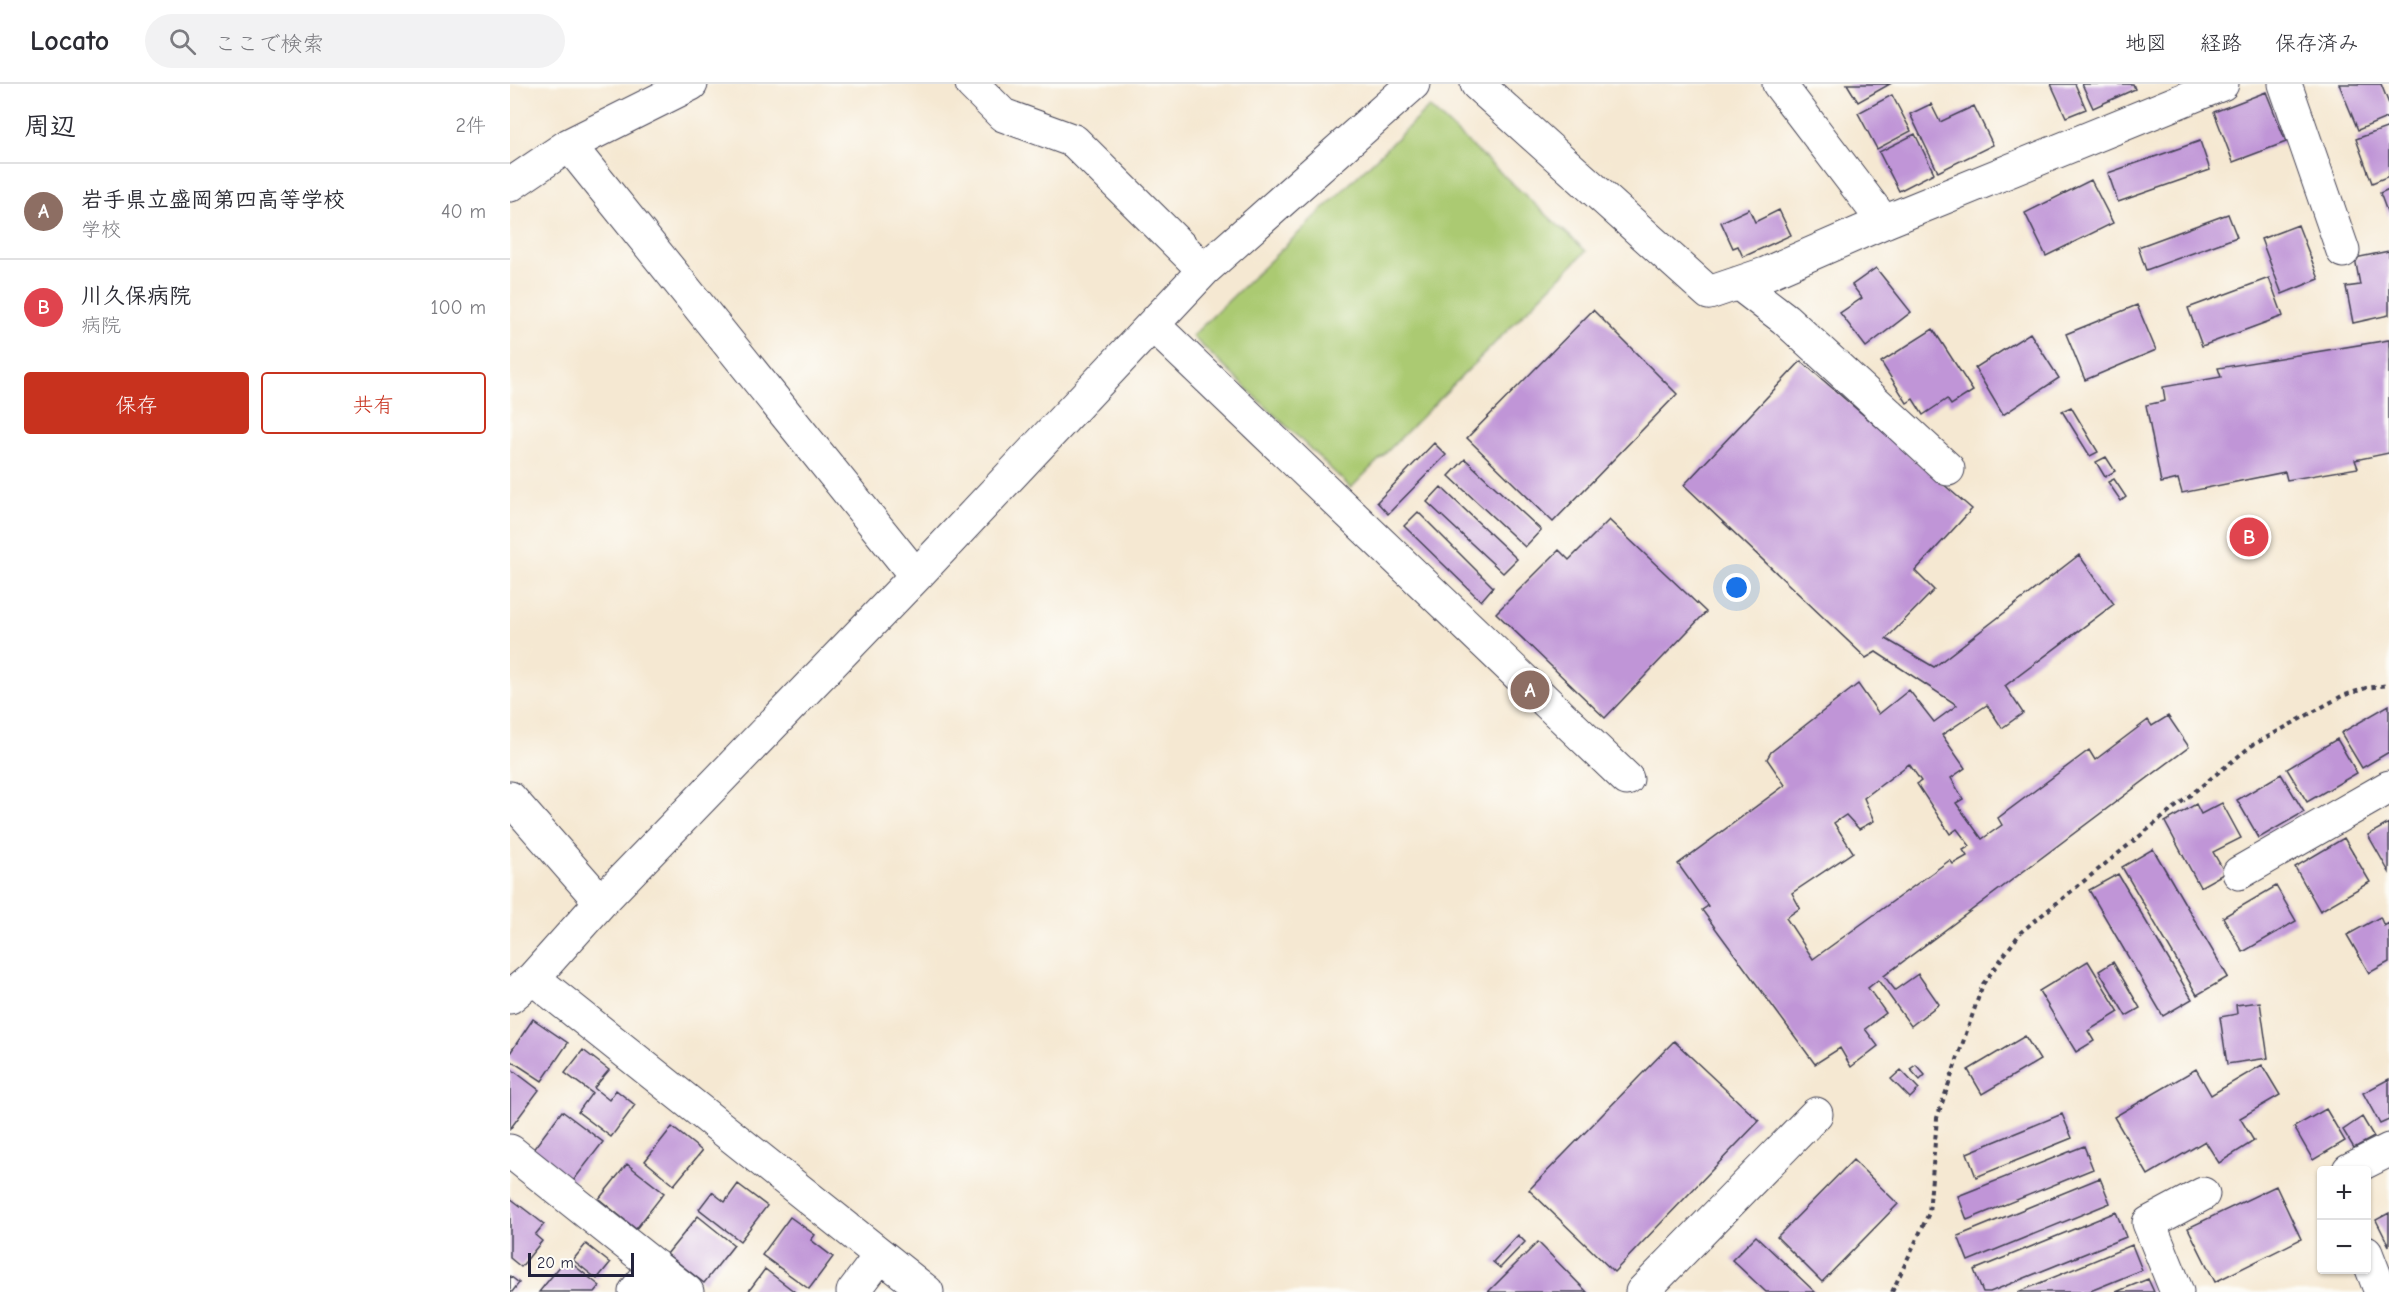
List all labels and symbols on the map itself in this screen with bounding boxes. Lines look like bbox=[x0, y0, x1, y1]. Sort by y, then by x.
pin: B bbox=[2230, 514, 2268, 560]
your location bbox=[1722, 573, 1751, 602]
pin: A bbox=[1510, 668, 1550, 712]
scale bar bbox=[528, 1250, 634, 1278]

